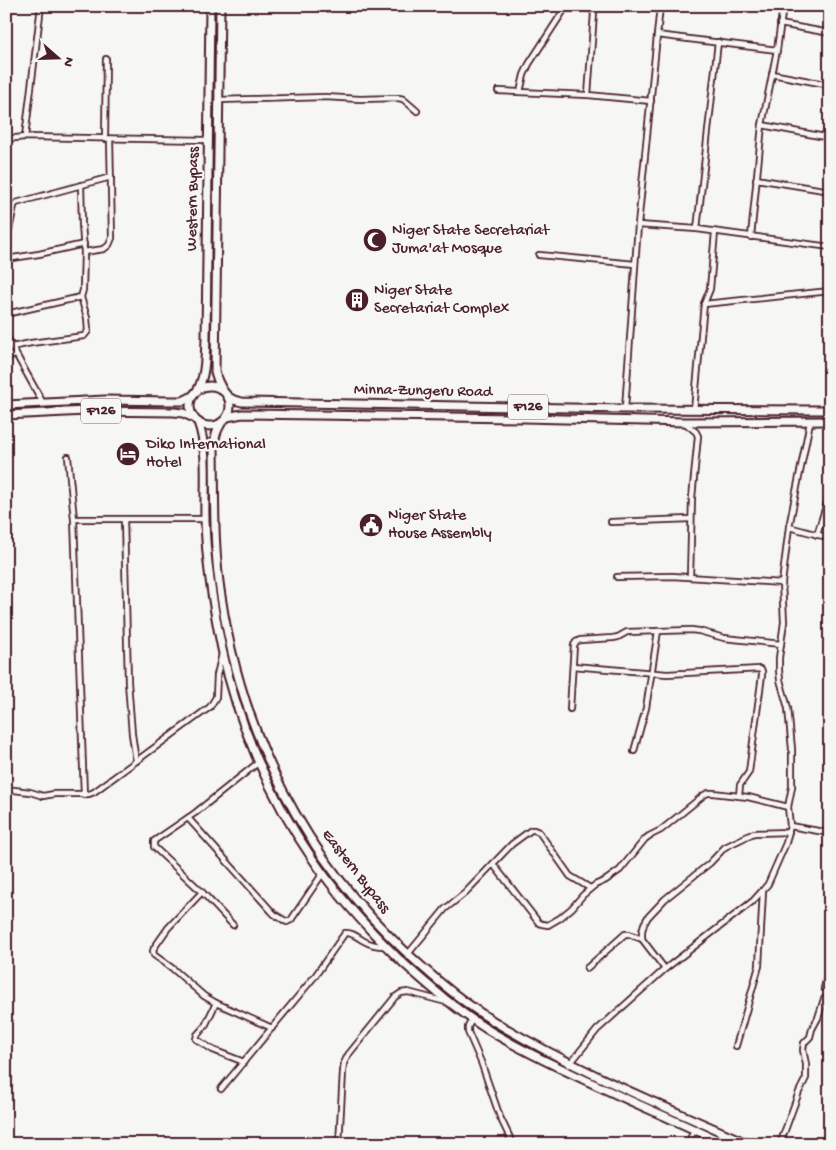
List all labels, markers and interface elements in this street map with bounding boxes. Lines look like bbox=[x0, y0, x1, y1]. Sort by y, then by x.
north arrow bbox=[32, 32, 82, 82]
text: N bbox=[58, 54, 77, 69]
street label: Western Bypass bbox=[184, 146, 204, 251]
place label: Niger State Secretariat Juma'at Mosque bbox=[392, 222, 551, 259]
mosque icon: Niger State Secretariat Juma'at Mosque bbox=[362, 227, 388, 253]
place label: Niger State Secretariat Complex bbox=[374, 282, 510, 319]
building icon: Niger State Secretariat Complex bbox=[344, 287, 370, 313]
street label: Minna-Zungeru Road bbox=[354, 381, 494, 403]
road number: F126 bbox=[508, 394, 548, 420]
road number: F126 bbox=[81, 398, 121, 424]
place label: Diko International Hotel bbox=[145, 436, 266, 473]
hotel icon: Diko International Hotel bbox=[115, 441, 141, 467]
place label: Niger State House Assembly bbox=[388, 507, 492, 544]
public building icon: Niger State House Assembly bbox=[358, 512, 384, 538]
street label: Eastern Bypass bbox=[316, 826, 394, 919]

